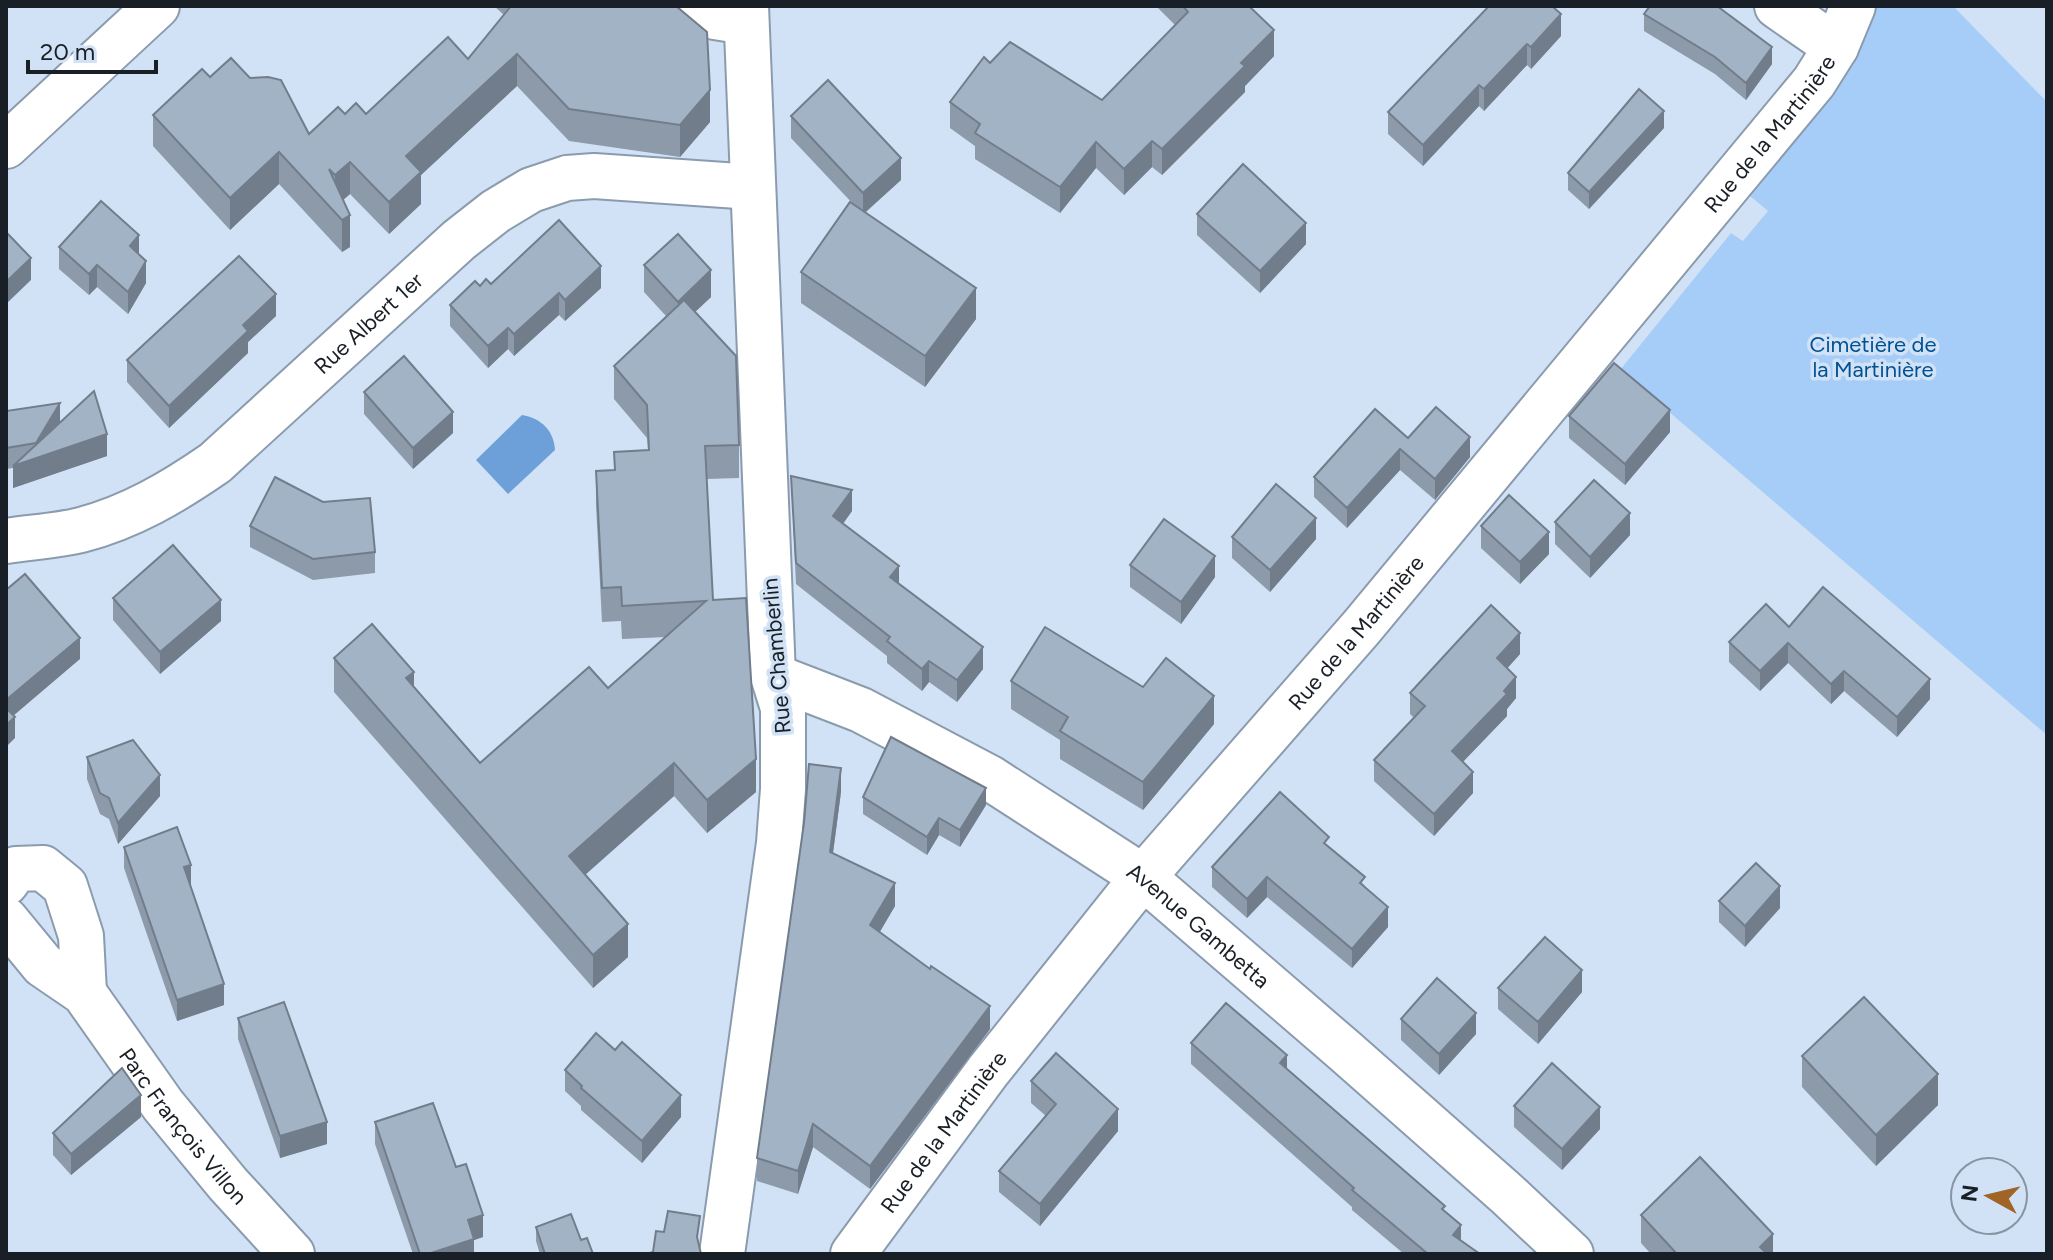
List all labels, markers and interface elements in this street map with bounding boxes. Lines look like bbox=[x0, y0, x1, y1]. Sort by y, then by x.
scale bar bbox=[28, 24, 156, 74]
text: 20 m bbox=[40, 37, 95, 66]
street label: Rue de la Martinière bbox=[1698, 50, 1841, 218]
street label: Rue Albert 1er bbox=[309, 266, 429, 380]
park label: Cimetière de la Martinière bbox=[1810, 331, 1936, 383]
street label: Rue de la Martinière bbox=[1283, 550, 1430, 716]
street label: Rue Chamberlin bbox=[756, 577, 797, 735]
street label: Avenue Gambetta bbox=[1122, 857, 1275, 994]
street label: Parc François Villon bbox=[113, 1043, 253, 1210]
street label: Rue de la Martinière bbox=[875, 1046, 1013, 1218]
north arrow bbox=[1949, 1156, 2029, 1236]
text: N bbox=[1955, 1183, 1984, 1204]

